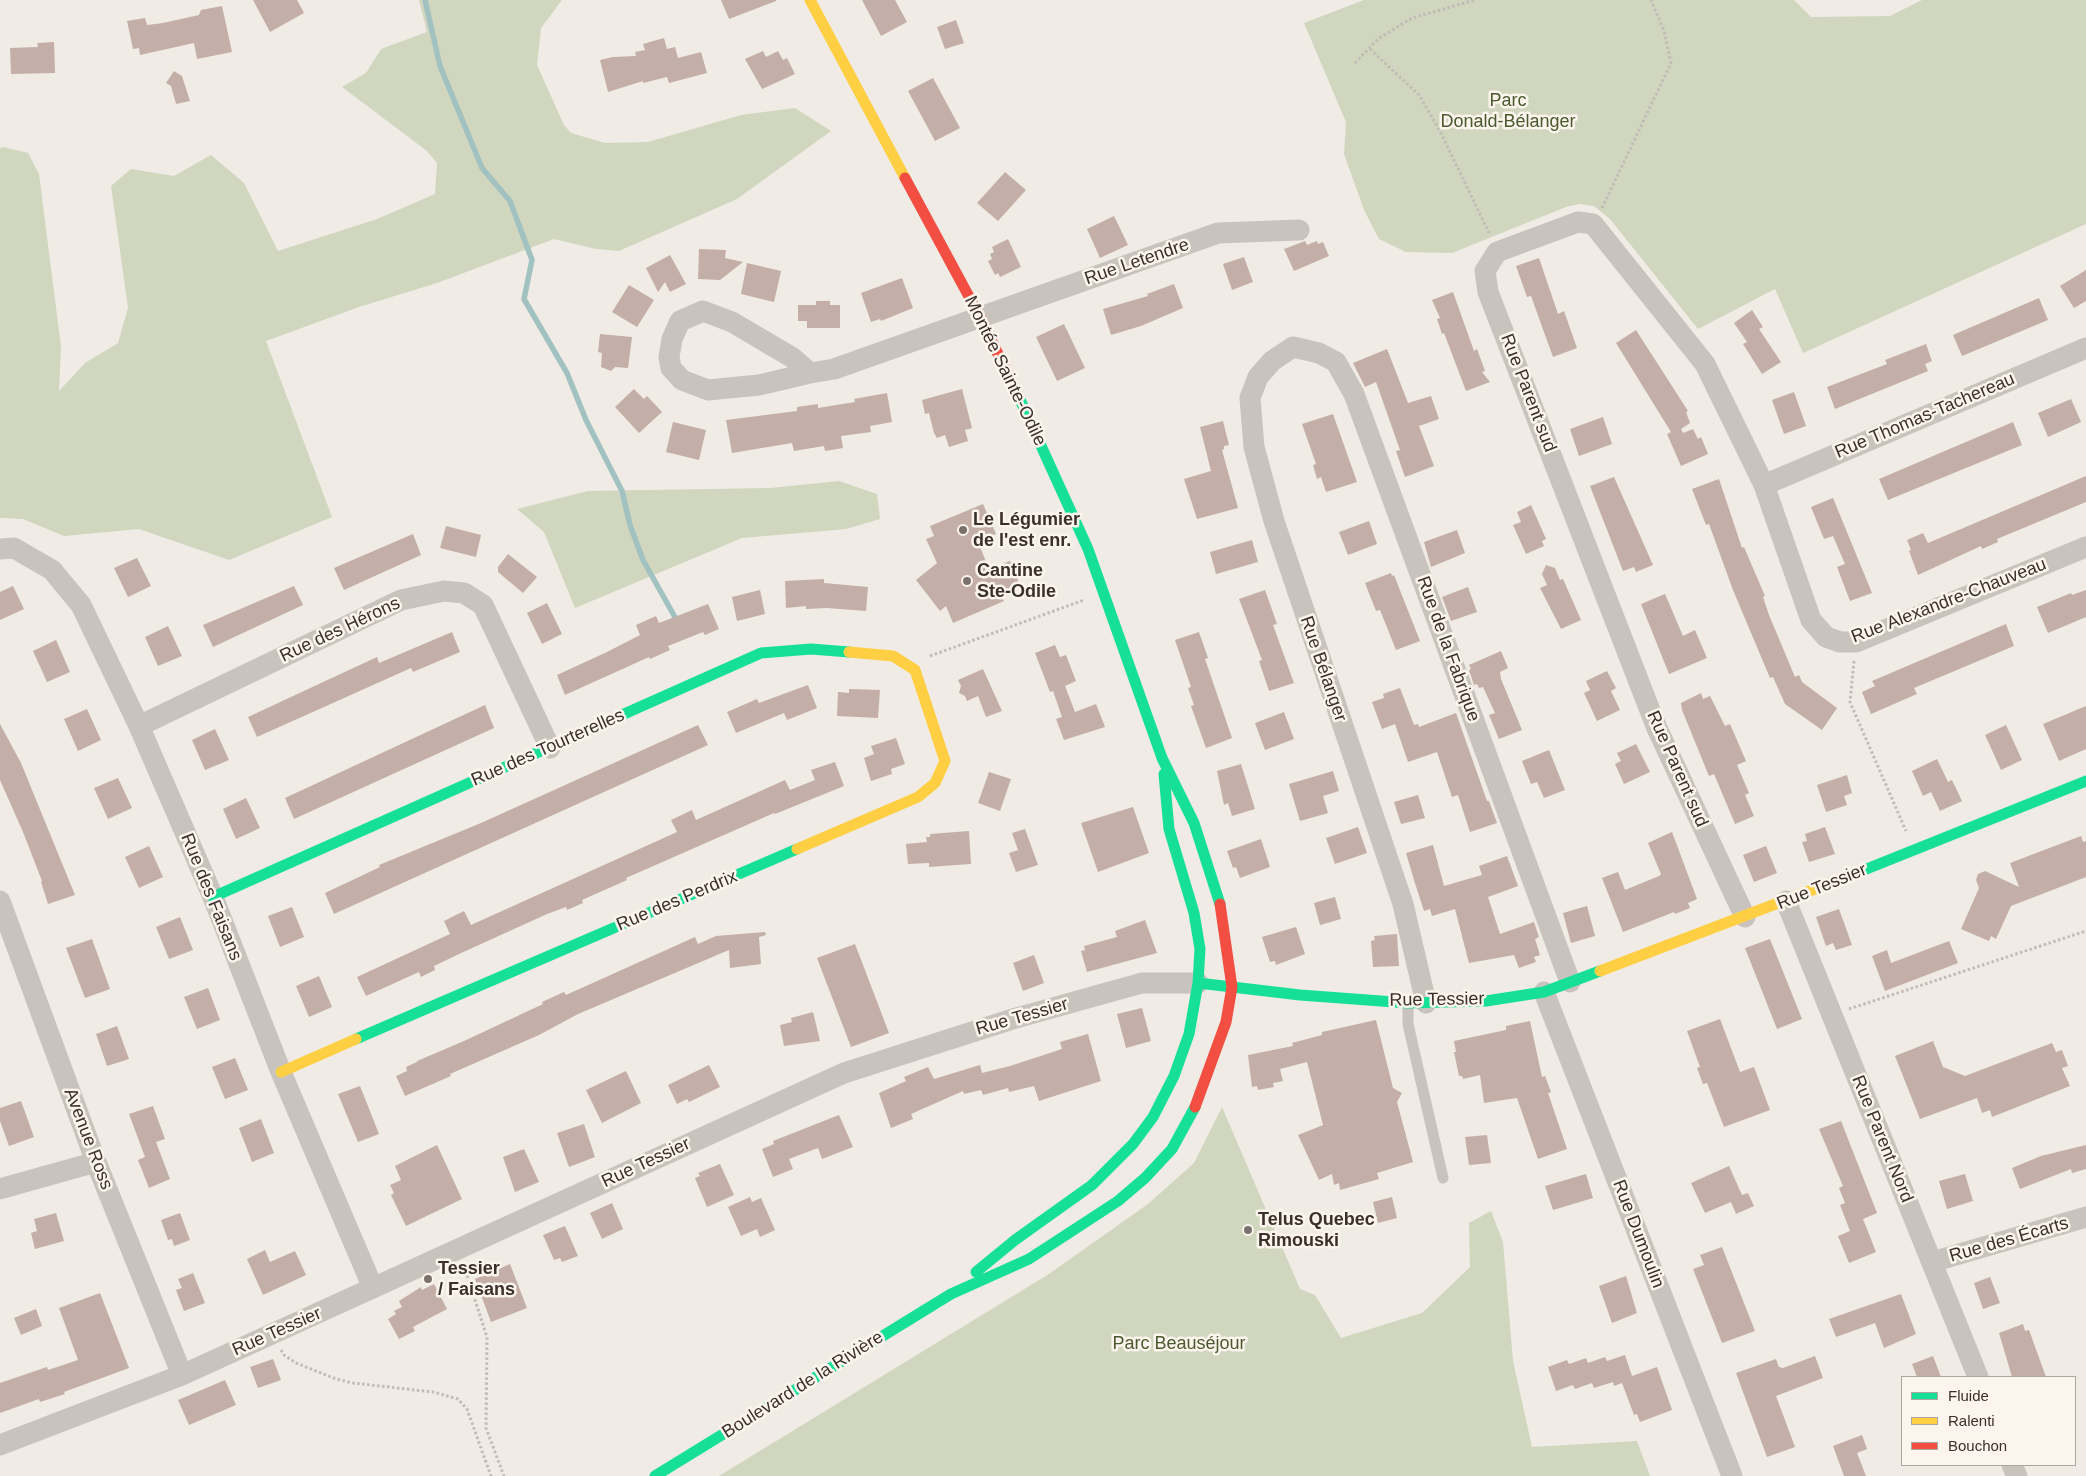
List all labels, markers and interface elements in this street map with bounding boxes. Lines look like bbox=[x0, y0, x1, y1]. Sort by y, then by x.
park label: Parc Donald-Bélanger bbox=[1440, 90, 1576, 132]
street label: Rue Letendre bbox=[1082, 234, 1192, 290]
street label: Montée Sainte-Odile bbox=[959, 293, 1051, 449]
street label: Rue Parent sud bbox=[1496, 331, 1560, 455]
street label: Rue Thomas-Tachereau bbox=[1832, 368, 2018, 464]
place label: Le Légumier de l'est enr. bbox=[973, 509, 1080, 552]
marker: Le Légumier de l'est enr. bbox=[957, 524, 969, 536]
street label: Rue Alexandre-Chauveau bbox=[1848, 554, 2050, 648]
place label: Cantine Ste-Odile bbox=[977, 560, 1056, 602]
street label: Rue de la Fabrique bbox=[1412, 573, 1484, 725]
marker: Cantine Ste-Odile bbox=[961, 575, 973, 587]
street label: Rue des Hérons bbox=[276, 593, 404, 667]
street label: Rue Bélanger bbox=[1295, 613, 1351, 725]
street label: Rue des Tourterelles bbox=[468, 705, 628, 791]
street label: Rue Parent sud bbox=[1642, 707, 1712, 831]
street label: Rue des Faisans bbox=[176, 830, 246, 964]
street label: Rue Tessier bbox=[1774, 859, 1870, 915]
street label: Rue des Perdrix bbox=[613, 866, 741, 936]
street label: Rue Tessier bbox=[1389, 988, 1485, 1012]
street label: Rue Tessier bbox=[973, 994, 1071, 1040]
street label: Rue Parent Nord bbox=[1847, 1072, 1917, 1206]
street label: Avenue Ross bbox=[59, 1085, 117, 1193]
street label: Rue Tessier bbox=[598, 1133, 694, 1193]
street label: Rue Dumoulin bbox=[1607, 1177, 1669, 1291]
place label: Telus Quebec Rimouski bbox=[1258, 1209, 1375, 1252]
street label: Rue des Écarts bbox=[1947, 1213, 2071, 1267]
marker: Telus Quebec Rimouski bbox=[1242, 1224, 1254, 1236]
place label: Tessier / Faisans bbox=[438, 1258, 515, 1300]
marker: Tessier / Faisans bbox=[422, 1273, 434, 1285]
street label: Rue Tessier bbox=[229, 1303, 325, 1361]
street label: Boulevard de la Rivière bbox=[718, 1327, 888, 1443]
park label: Parc Beauséjour bbox=[1112, 1333, 1246, 1355]
legend bbox=[1901, 1376, 2076, 1466]
text: Fluide bbox=[1948, 1387, 1989, 1404]
text: Ralenti bbox=[1948, 1412, 1995, 1429]
text: Bouchon bbox=[1948, 1437, 2007, 1454]

